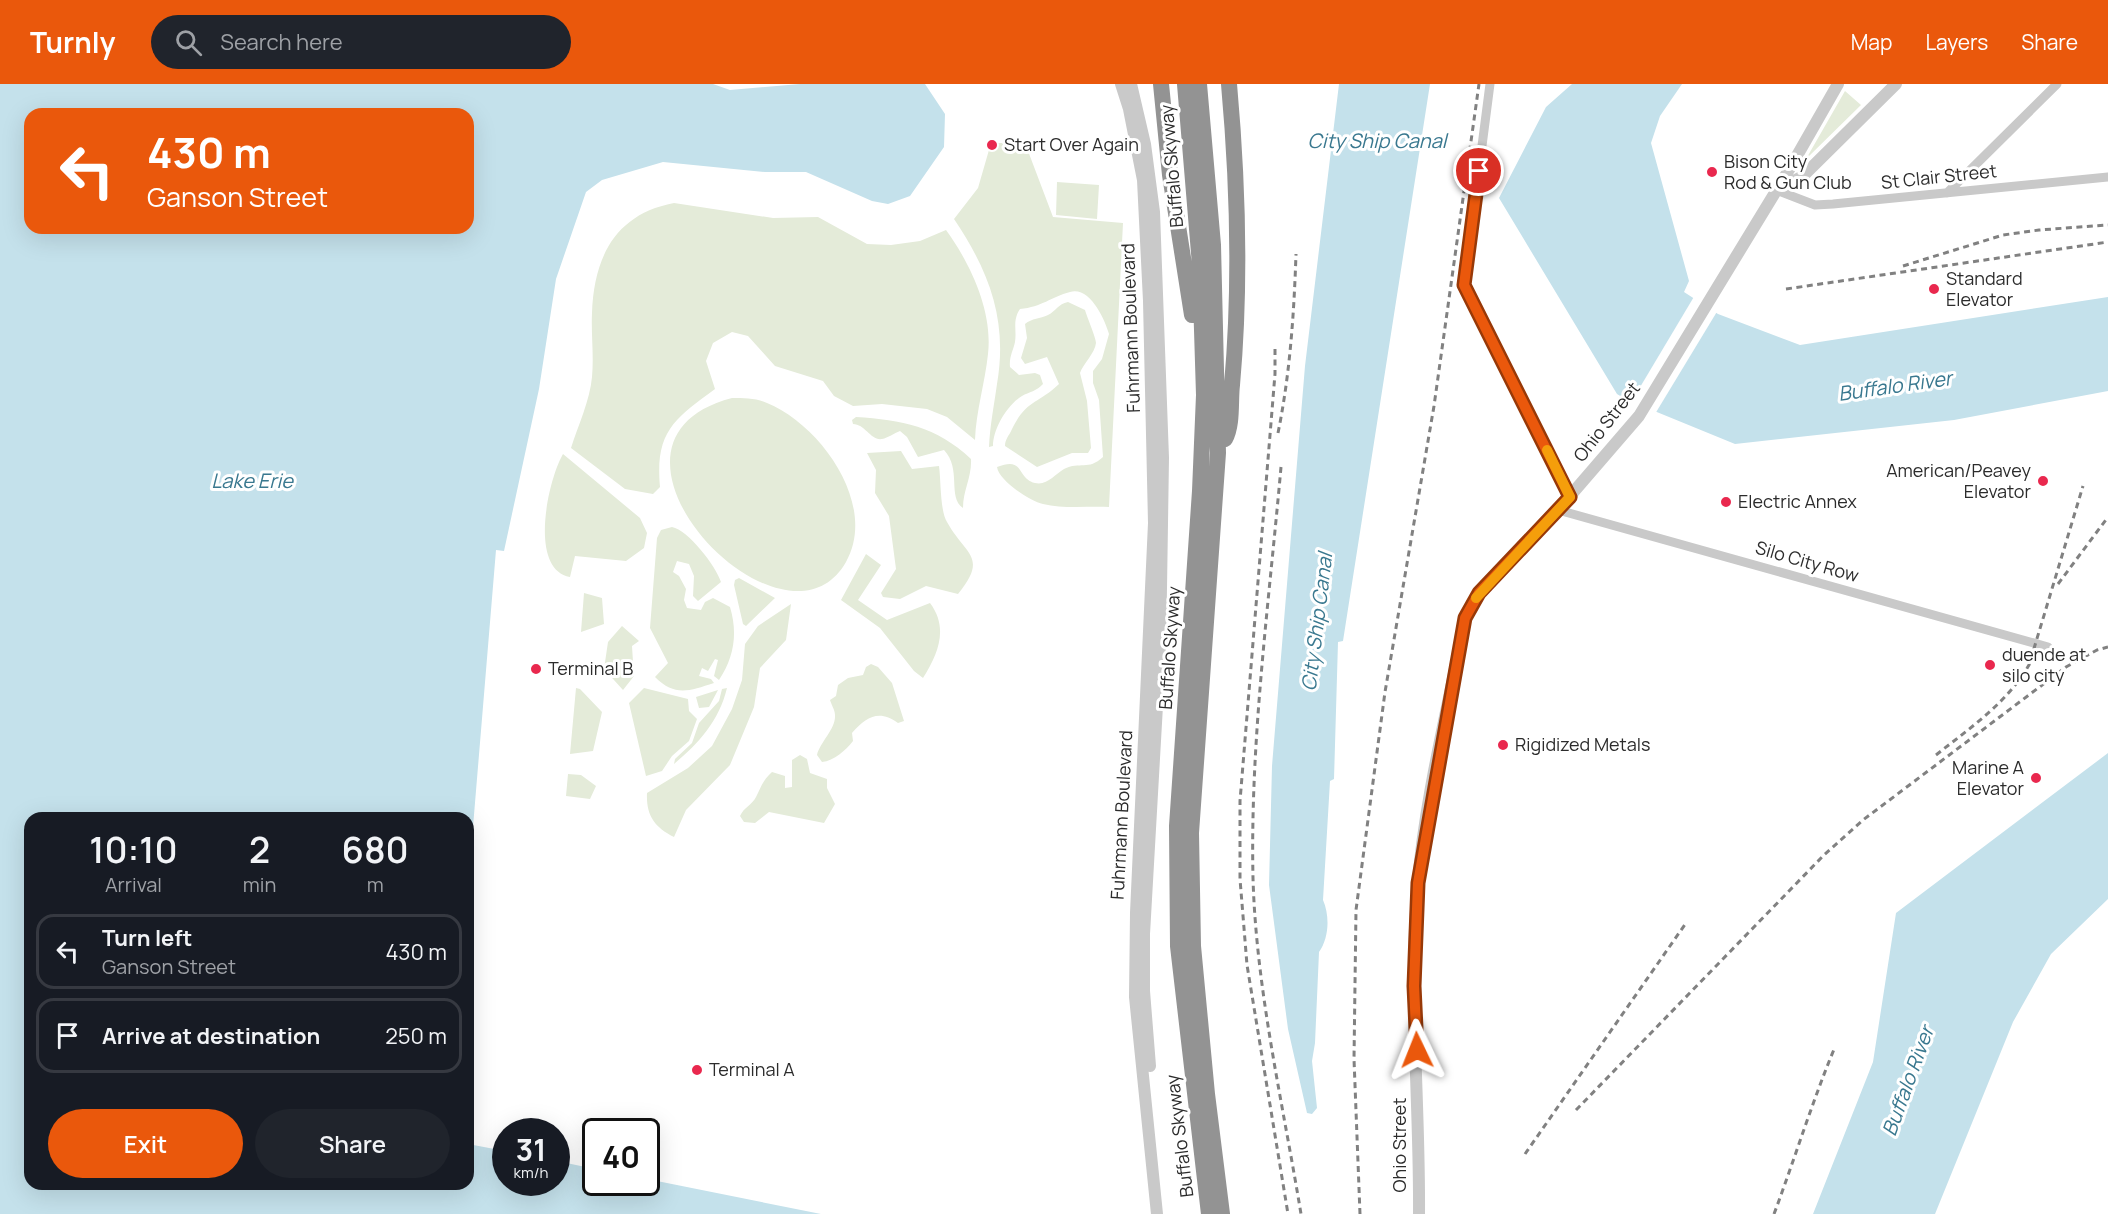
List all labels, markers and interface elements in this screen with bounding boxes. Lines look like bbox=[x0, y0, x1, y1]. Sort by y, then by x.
search box bbox=[151, 15, 571, 69]
text: Turnly bbox=[30, 23, 115, 61]
icon: search bbox=[172, 26, 205, 59]
text: Search here bbox=[220, 27, 343, 57]
text: Map bbox=[1851, 28, 1892, 56]
text: Layers bbox=[1925, 28, 1988, 56]
text: Share bbox=[2021, 28, 2078, 56]
street label: Buffalo Skyway bbox=[1154, 103, 1188, 229]
text: 430 m bbox=[147, 123, 271, 181]
water label: City Ship Canal bbox=[1307, 127, 1449, 154]
icon: left bbox=[48, 132, 126, 210]
place label: Start Over Again bbox=[1004, 132, 1139, 156]
marker: Start Over Again bbox=[985, 138, 999, 152]
pin bbox=[1453, 145, 1504, 196]
place label: Bison City Rod & Gun Club bbox=[1724, 149, 1852, 194]
icon: arrive bbox=[1462, 154, 1495, 187]
street label: St Clair Street bbox=[1880, 158, 1998, 194]
marker: Bison City Rod & Gun Club bbox=[1705, 165, 1719, 179]
text: Ganson Street bbox=[147, 178, 328, 215]
street label: Fuhrmann Boulevard bbox=[1115, 243, 1145, 413]
place label: Standard Elevator bbox=[1946, 266, 2023, 311]
marker: Standard Elevator bbox=[1927, 282, 1941, 296]
water label: Buffalo River bbox=[1836, 364, 1956, 407]
street label: Ohio Street bbox=[1567, 377, 1645, 466]
place label: American/Peavey Elevator bbox=[1886, 458, 2032, 503]
water label: Lake Erie bbox=[211, 467, 294, 494]
marker: American/Peavey Elevator bbox=[2036, 474, 2050, 488]
place label: Electric Annex bbox=[1738, 489, 1857, 513]
marker: Electric Annex bbox=[1719, 495, 1733, 509]
street label: Silo City Row bbox=[1753, 535, 1862, 587]
water label: City Ship Canal bbox=[1295, 549, 1339, 693]
street label: Buffalo Skyway bbox=[1153, 585, 1185, 710]
place label: duende at silo city bbox=[2002, 642, 2086, 687]
place label: Terminal B bbox=[548, 656, 633, 680]
marker: duende at silo city bbox=[1983, 658, 1997, 672]
marker: Terminal B bbox=[529, 662, 543, 676]
street label: Fuhrmann Boulevard bbox=[1105, 730, 1137, 900]
place label: Rigidized Metals bbox=[1515, 732, 1650, 756]
marker: Rigidized Metals bbox=[1496, 738, 1510, 752]
place label: Marine A Elevator bbox=[1952, 755, 2025, 800]
marker: Marine A Elevator bbox=[2029, 771, 2043, 785]
text: 10:10 bbox=[89, 825, 178, 874]
text: 2 bbox=[249, 825, 270, 874]
text: 680 bbox=[342, 825, 409, 874]
text: Arrival bbox=[105, 871, 162, 898]
text: min bbox=[243, 871, 276, 898]
text: m bbox=[367, 871, 384, 898]
text: Turn left bbox=[102, 923, 192, 953]
icon: left bbox=[51, 935, 84, 968]
text: 430 m bbox=[385, 937, 447, 967]
text: Ganson Street bbox=[102, 953, 236, 980]
position arrow bbox=[1385, 1018, 1449, 1082]
icon: arrive bbox=[51, 1019, 84, 1052]
water label: Buffalo River bbox=[1875, 1020, 1941, 1139]
text: Arrive at destination bbox=[102, 1021, 320, 1051]
text: 250 m bbox=[385, 1021, 447, 1051]
place label: Terminal A bbox=[709, 1057, 795, 1081]
marker: Terminal A bbox=[690, 1063, 704, 1077]
street label: Buffalo Skyway bbox=[1160, 1073, 1198, 1199]
street label: Ohio Street bbox=[1387, 1097, 1411, 1193]
button: Exit bbox=[48, 1109, 243, 1178]
button: Share bbox=[255, 1109, 450, 1178]
speed limit sign: 40 bbox=[582, 1118, 660, 1196]
text: 31 bbox=[516, 1129, 546, 1170]
text: km/h bbox=[514, 1162, 548, 1183]

